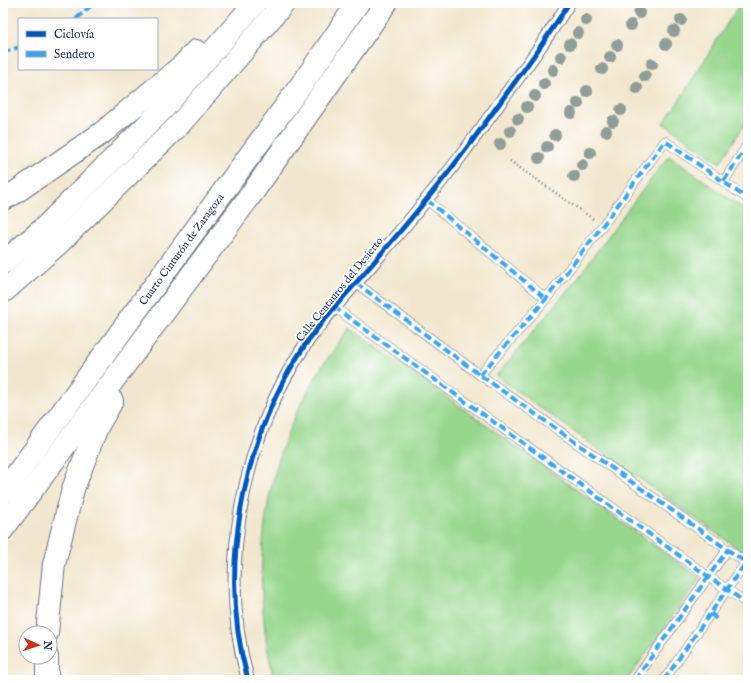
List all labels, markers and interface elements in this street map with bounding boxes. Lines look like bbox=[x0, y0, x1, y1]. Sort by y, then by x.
legend bbox=[18, 18, 158, 70]
text: Ciclovía bbox=[54, 27, 95, 42]
text: Sendero bbox=[54, 47, 95, 62]
street label: Cuarto Cinturón de Zaragoza bbox=[136, 191, 228, 308]
street label: Calle Centauros del Desierto bbox=[293, 234, 386, 345]
north arrow bbox=[18, 625, 58, 665]
text: N bbox=[40, 639, 54, 651]

